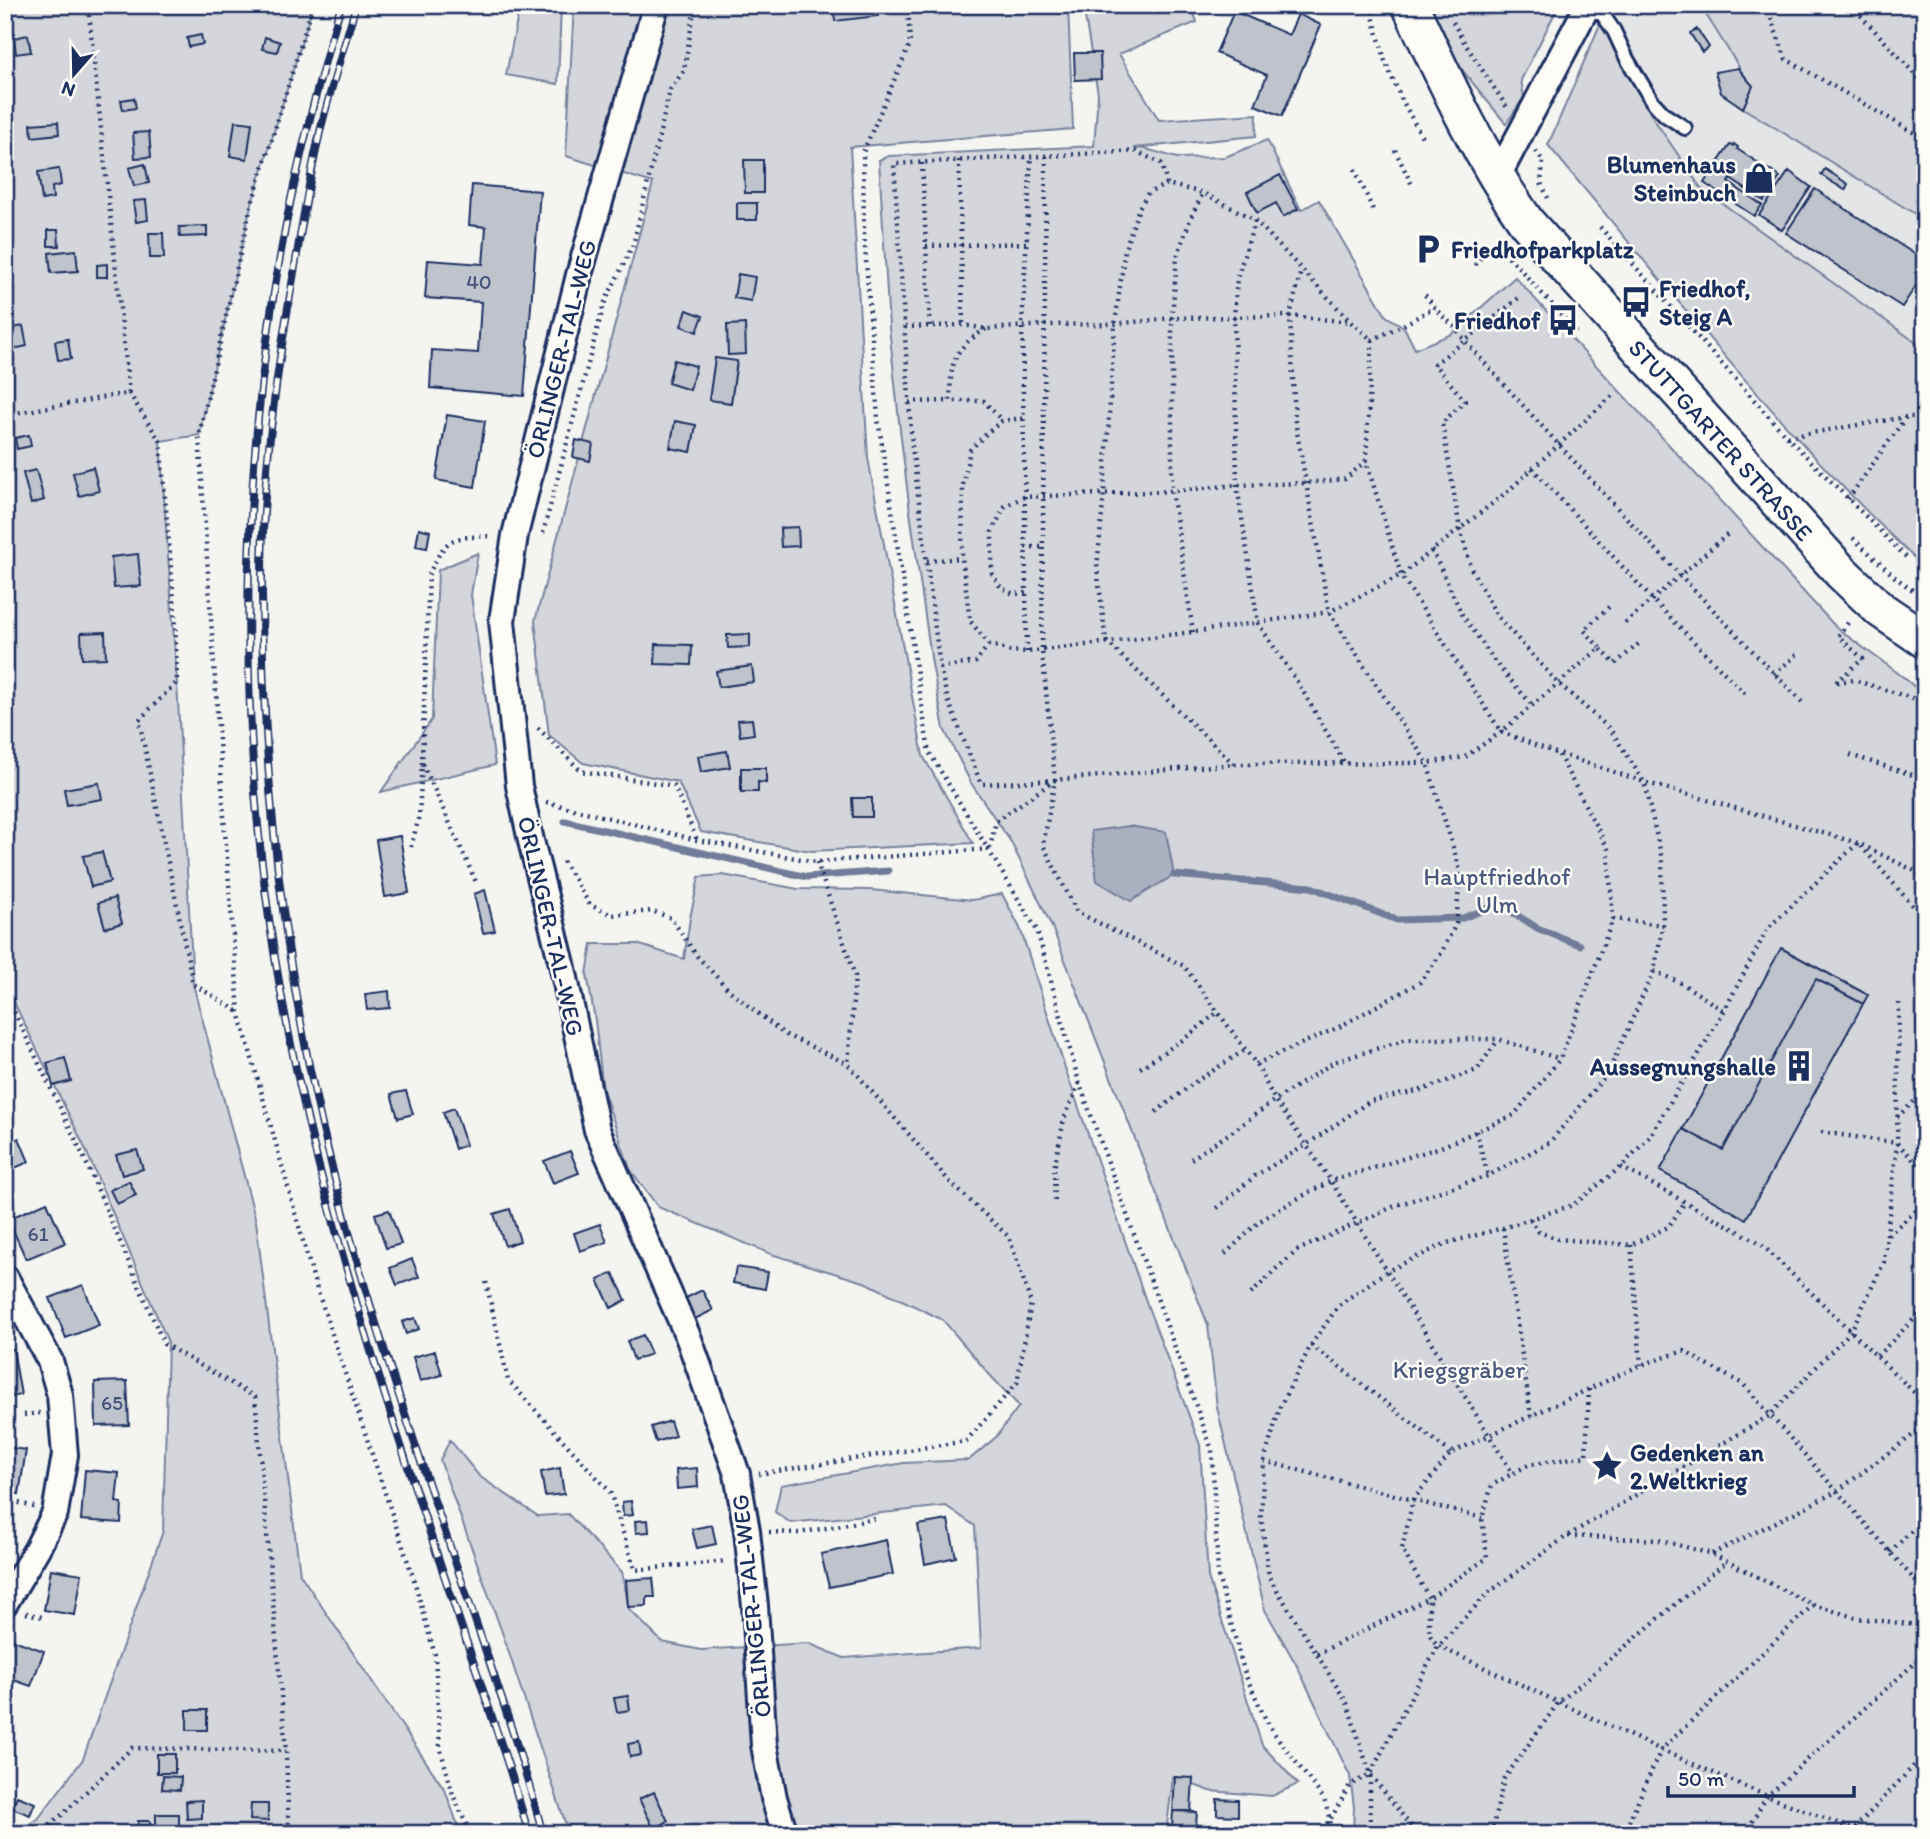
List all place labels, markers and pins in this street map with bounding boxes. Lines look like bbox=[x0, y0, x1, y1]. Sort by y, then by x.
place label: Blumenhaus Steinbuch bbox=[1607, 150, 1737, 207]
shop icon: Blumenhaus Steinbuch bbox=[1742, 161, 1776, 195]
parking icon: Friedhofparkplatz bbox=[1411, 232, 1445, 266]
place label: Friedhofparkplatz bbox=[1451, 235, 1635, 265]
place label: Friedhof, Steig A bbox=[1659, 274, 1751, 332]
bus stop icon: Friedhof, Steig A bbox=[1619, 285, 1653, 319]
bus stop icon: Friedhof bbox=[1546, 303, 1580, 337]
place label: Friedhof bbox=[1454, 306, 1541, 335]
building icon: Aussegnungshalle bbox=[1782, 1049, 1816, 1083]
place label: Aussegnungshalle bbox=[1589, 1052, 1776, 1082]
place label: Gedenken an 2.Weltkrieg bbox=[1630, 1438, 1764, 1496]
place icon: Gedenken an 2.Weltkrieg bbox=[1590, 1449, 1624, 1483]

